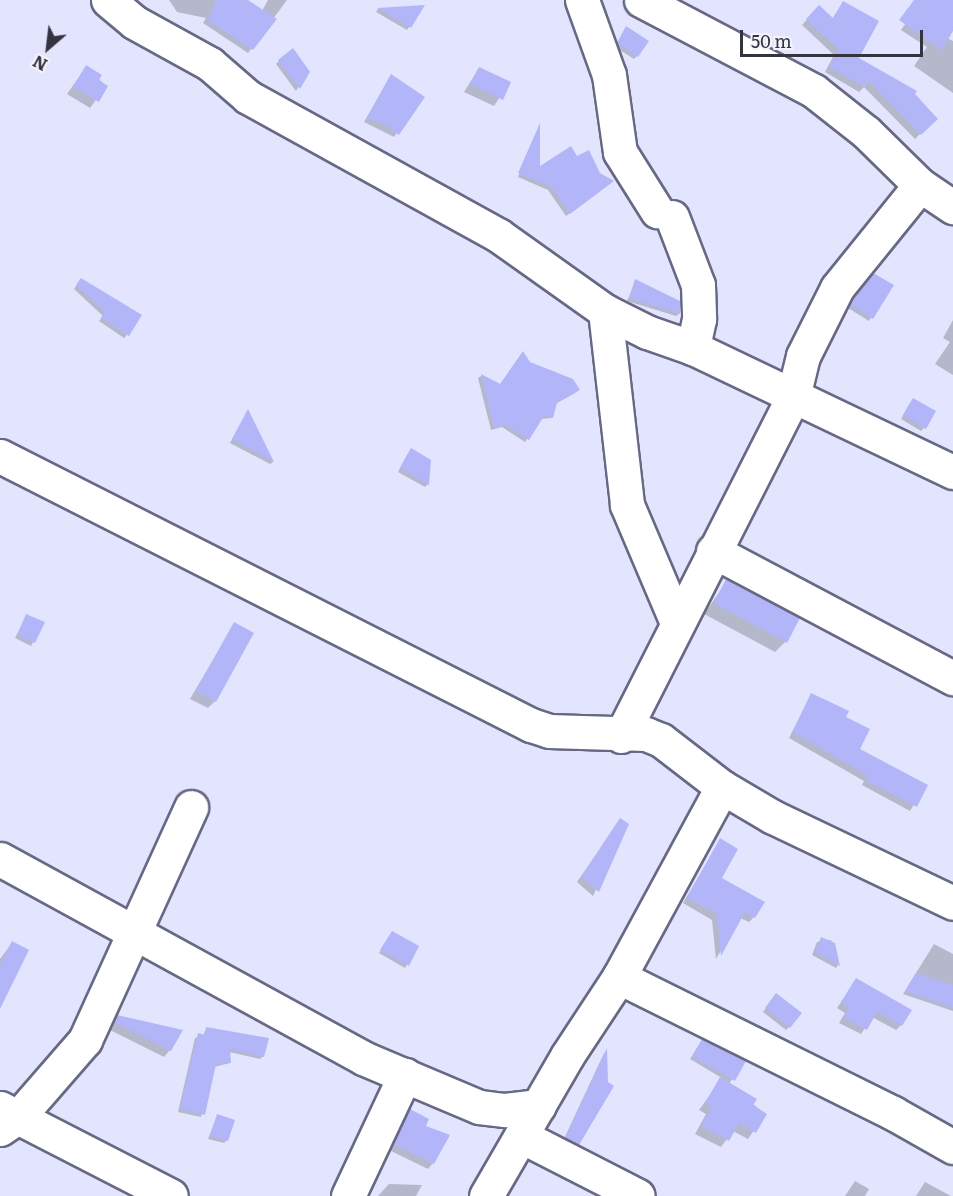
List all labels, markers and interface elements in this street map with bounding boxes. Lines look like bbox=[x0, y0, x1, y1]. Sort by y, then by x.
north arrow bbox=[18, 18, 78, 78]
scale bar bbox=[743, 18, 926, 56]
text: 50 m bbox=[751, 27, 792, 54]
text: N bbox=[28, 50, 51, 78]

